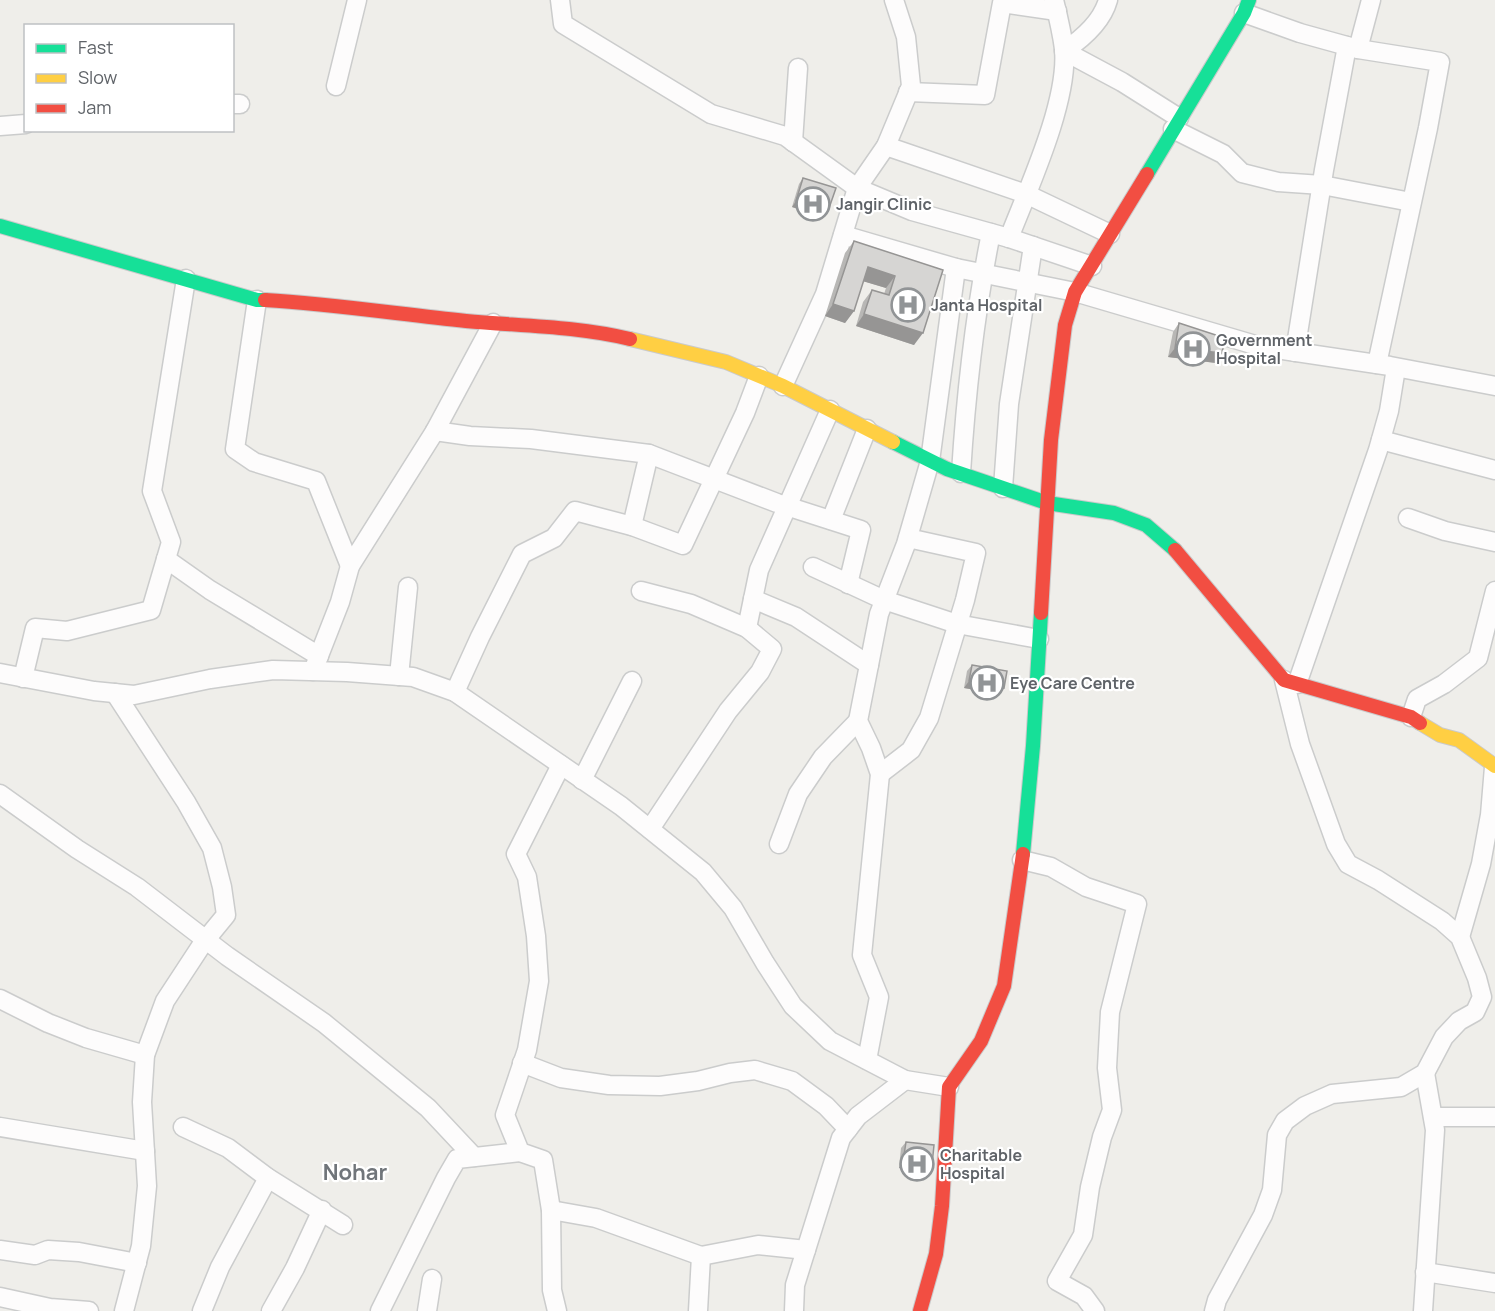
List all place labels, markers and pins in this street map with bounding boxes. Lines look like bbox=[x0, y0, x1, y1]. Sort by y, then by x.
hospital icon: Jangir Clinic bbox=[795, 186, 831, 222]
place label: Jangir Clinic bbox=[836, 193, 932, 215]
hospital icon: Janta Hospital bbox=[890, 287, 926, 323]
place label: Janta Hospital bbox=[931, 294, 1042, 316]
place label: Government Hospital bbox=[1216, 329, 1312, 369]
hospital icon: Government Hospital bbox=[1175, 331, 1211, 367]
hospital icon: Eye Care Centre bbox=[969, 665, 1005, 701]
place label: Eye Care Centre bbox=[1010, 672, 1135, 694]
place label: Charitable Hospital bbox=[940, 1144, 1022, 1184]
hospital icon: Charitable Hospital bbox=[899, 1146, 935, 1182]

